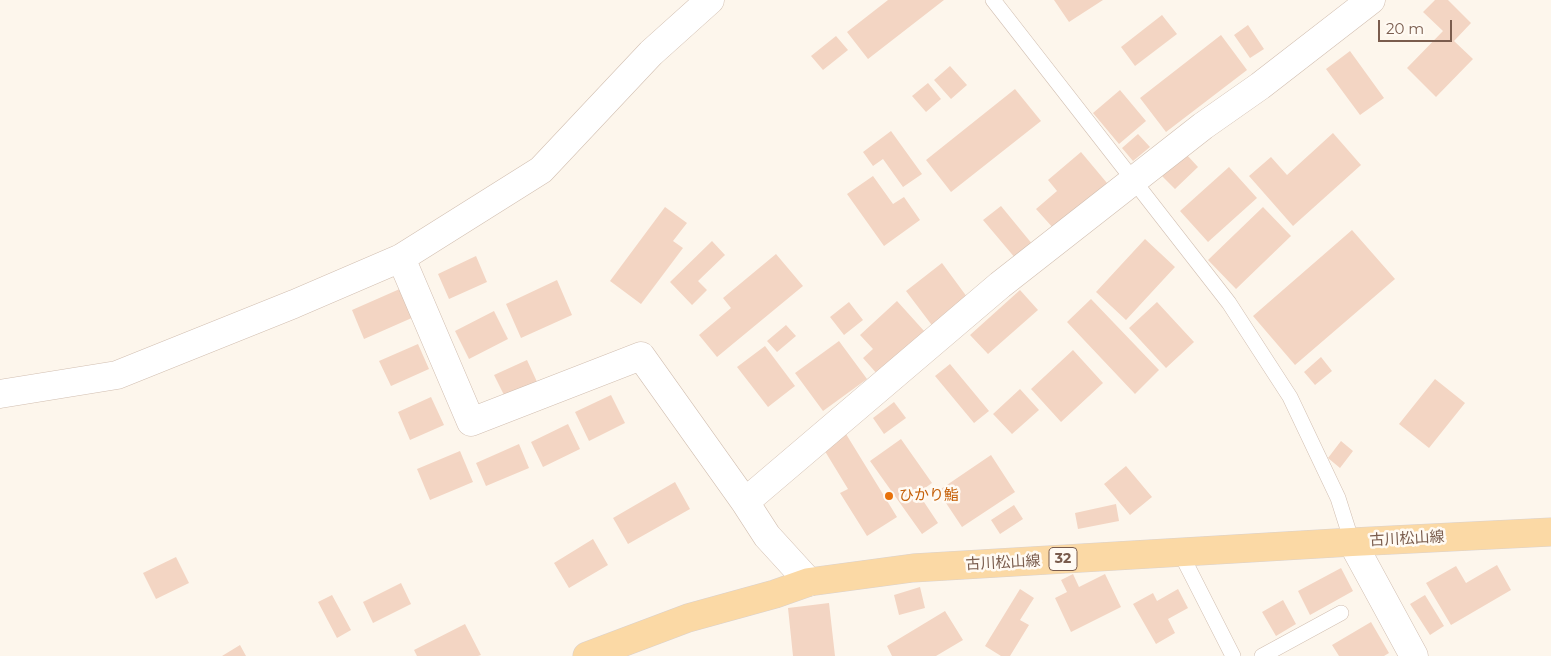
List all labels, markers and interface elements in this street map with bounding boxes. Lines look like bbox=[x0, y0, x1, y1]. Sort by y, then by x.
scale bar bbox=[1381, 10, 1455, 42]
text: 20 m bbox=[1386, 19, 1424, 38]
place label: ひかり鮨 bbox=[899, 487, 959, 505]
marker: ひかり鮨 bbox=[883, 490, 895, 502]
street label: 古川松山線 bbox=[1369, 528, 1445, 550]
road number: 32 bbox=[1049, 548, 1077, 570]
street label: 古川松山線 bbox=[965, 552, 1041, 574]

